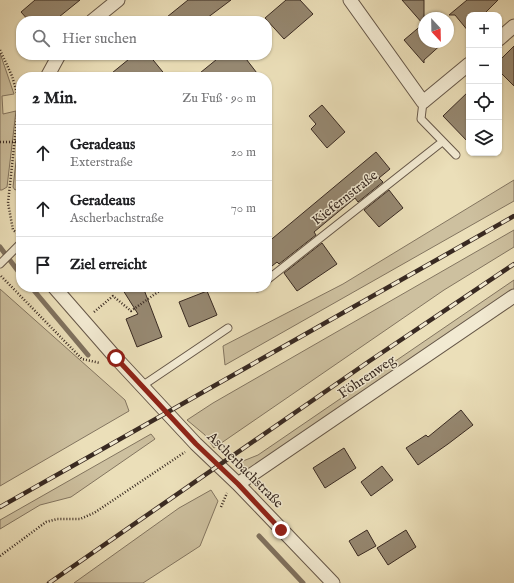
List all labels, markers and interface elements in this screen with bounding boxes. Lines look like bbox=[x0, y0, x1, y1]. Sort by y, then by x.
north arrow bbox=[418, 12, 454, 48]
map controls bbox=[466, 12, 502, 156]
button: + bbox=[466, 12, 502, 48]
search box bbox=[16, 16, 272, 60]
icon: search bbox=[30, 27, 52, 49]
text: Hier suchen bbox=[62, 29, 137, 48]
button: − bbox=[466, 48, 502, 84]
button: locate bbox=[466, 84, 502, 120]
text: 2 Min. bbox=[32, 88, 77, 109]
text: Zu Fuß · 90 m bbox=[182, 90, 256, 107]
button: layers bbox=[466, 120, 502, 156]
text: Geradeaus bbox=[70, 135, 135, 154]
icon: ahead bbox=[32, 142, 54, 164]
text: 20 m bbox=[231, 144, 256, 161]
text: Exterstraße bbox=[70, 154, 133, 171]
street label: Kiefernstraße bbox=[308, 166, 382, 229]
text: Geradeaus bbox=[70, 191, 135, 210]
icon: ahead bbox=[32, 198, 54, 220]
text: 70 m bbox=[231, 200, 256, 217]
text: Ascherbachstraße bbox=[70, 210, 164, 227]
icon: arrive bbox=[32, 254, 54, 276]
text: Ziel erreicht bbox=[70, 255, 147, 274]
route start bbox=[107, 349, 125, 367]
street label: Föhrenweg bbox=[335, 351, 400, 403]
street label: Ascherbachstraße bbox=[202, 427, 287, 512]
route end bbox=[272, 521, 290, 539]

